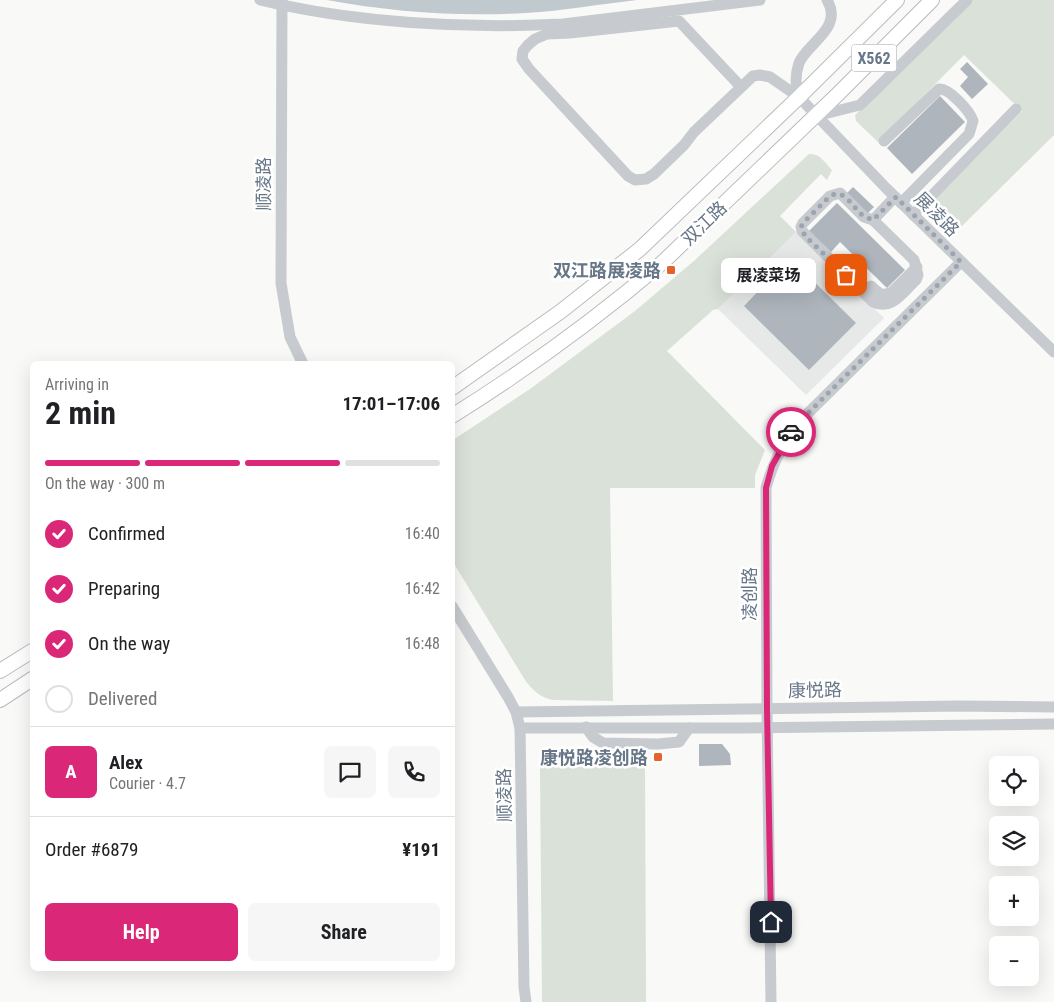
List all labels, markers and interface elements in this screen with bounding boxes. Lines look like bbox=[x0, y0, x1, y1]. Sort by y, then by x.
road number: X562 bbox=[852, 44, 896, 72]
street label: 顺凌路 bbox=[253, 157, 274, 211]
street label: 展凌路 bbox=[910, 187, 964, 241]
street label: 双江路 bbox=[677, 197, 731, 249]
pin bbox=[825, 254, 867, 296]
callout: 展凌菜场 bbox=[721, 258, 816, 292]
place label: 双江路展凌路 bbox=[553, 260, 661, 281]
icon: bag bbox=[832, 261, 860, 289]
marker: 双江路展凌路 bbox=[665, 264, 677, 276]
text: 展凌菜场 bbox=[736, 266, 801, 285]
text: Arriving in bbox=[45, 375, 109, 394]
text: 17:01–17:06 bbox=[342, 392, 440, 415]
text: 2 min bbox=[45, 394, 116, 432]
courier bbox=[766, 407, 816, 457]
icon: car bbox=[777, 418, 805, 446]
text: On the way · 300 m bbox=[45, 474, 165, 493]
icon: check bbox=[45, 520, 73, 548]
text: Confirmed bbox=[88, 522, 165, 545]
text: 16:40 bbox=[405, 524, 440, 543]
street label: 凌创路 bbox=[739, 567, 760, 621]
icon: check bbox=[45, 575, 73, 603]
text: Preparing bbox=[88, 577, 160, 600]
text: 16:42 bbox=[405, 579, 440, 598]
icon: check bbox=[45, 630, 73, 658]
text: On the way bbox=[88, 632, 170, 655]
text: 16:48 bbox=[405, 634, 440, 653]
street label: 康悦路 bbox=[788, 679, 842, 701]
text: Delivered bbox=[88, 687, 157, 710]
button: chat bbox=[324, 746, 376, 798]
button: phone bbox=[388, 746, 440, 798]
place label: 康悦路凌创路 bbox=[540, 747, 648, 768]
text: Alex bbox=[109, 751, 143, 774]
marker: 康悦路凌创路 bbox=[652, 751, 664, 763]
map controls bbox=[989, 756, 1039, 986]
button: locate bbox=[989, 756, 1039, 806]
text: A bbox=[65, 760, 77, 783]
street label: 顺凌路 bbox=[493, 768, 515, 822]
text: Courier · 4.7 bbox=[109, 774, 186, 793]
button: layers bbox=[989, 816, 1039, 866]
text: Order #6879 bbox=[45, 838, 138, 861]
text: ¥191 bbox=[402, 838, 440, 861]
button: + bbox=[989, 876, 1039, 926]
pin bbox=[750, 901, 792, 943]
button: Help bbox=[45, 903, 238, 961]
button: Share bbox=[248, 903, 440, 961]
icon: home bbox=[757, 908, 785, 936]
button: − bbox=[989, 936, 1039, 986]

